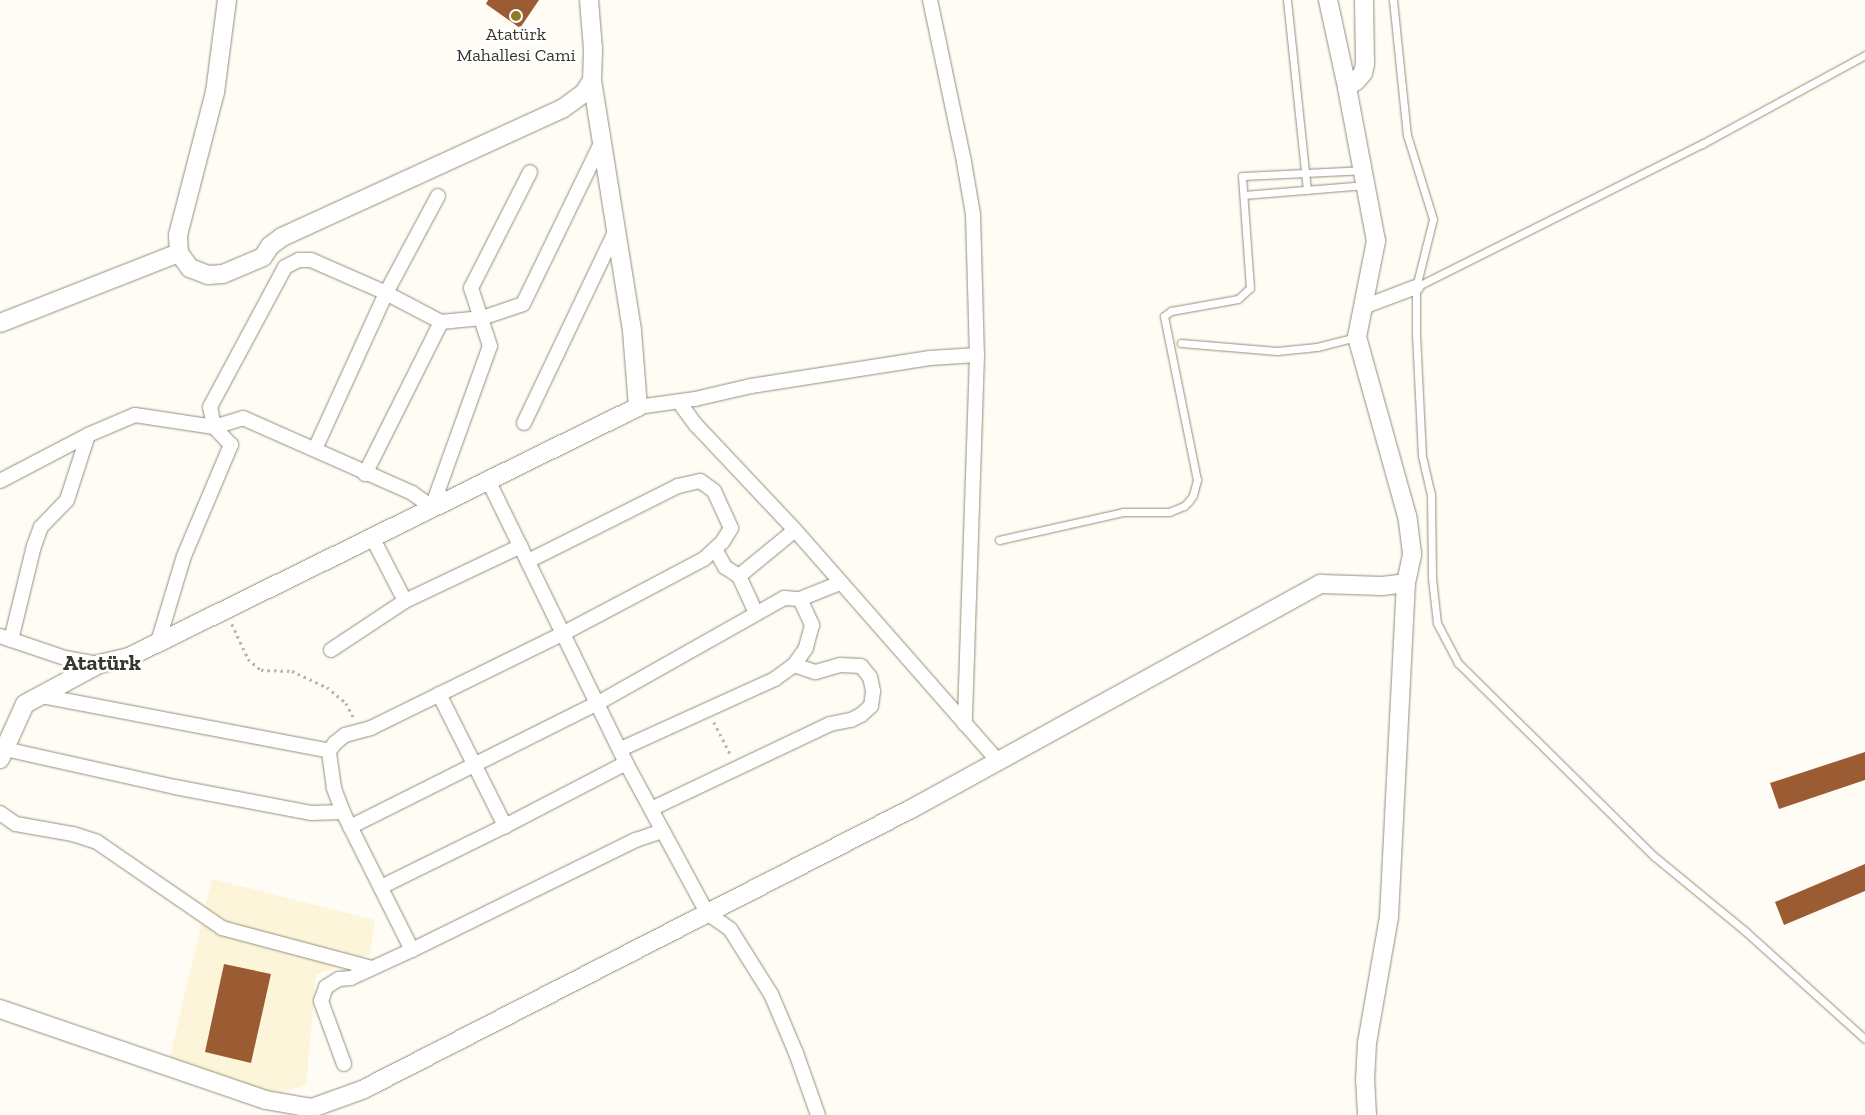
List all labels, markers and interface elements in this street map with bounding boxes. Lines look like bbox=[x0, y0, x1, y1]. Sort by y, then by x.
marker: Atatürk Mahallesi Cami bbox=[510, 10, 522, 22]
place label: Atatürk Mahallesi Cami bbox=[456, 24, 576, 66]
district label: Atatürk bbox=[63, 650, 141, 676]

